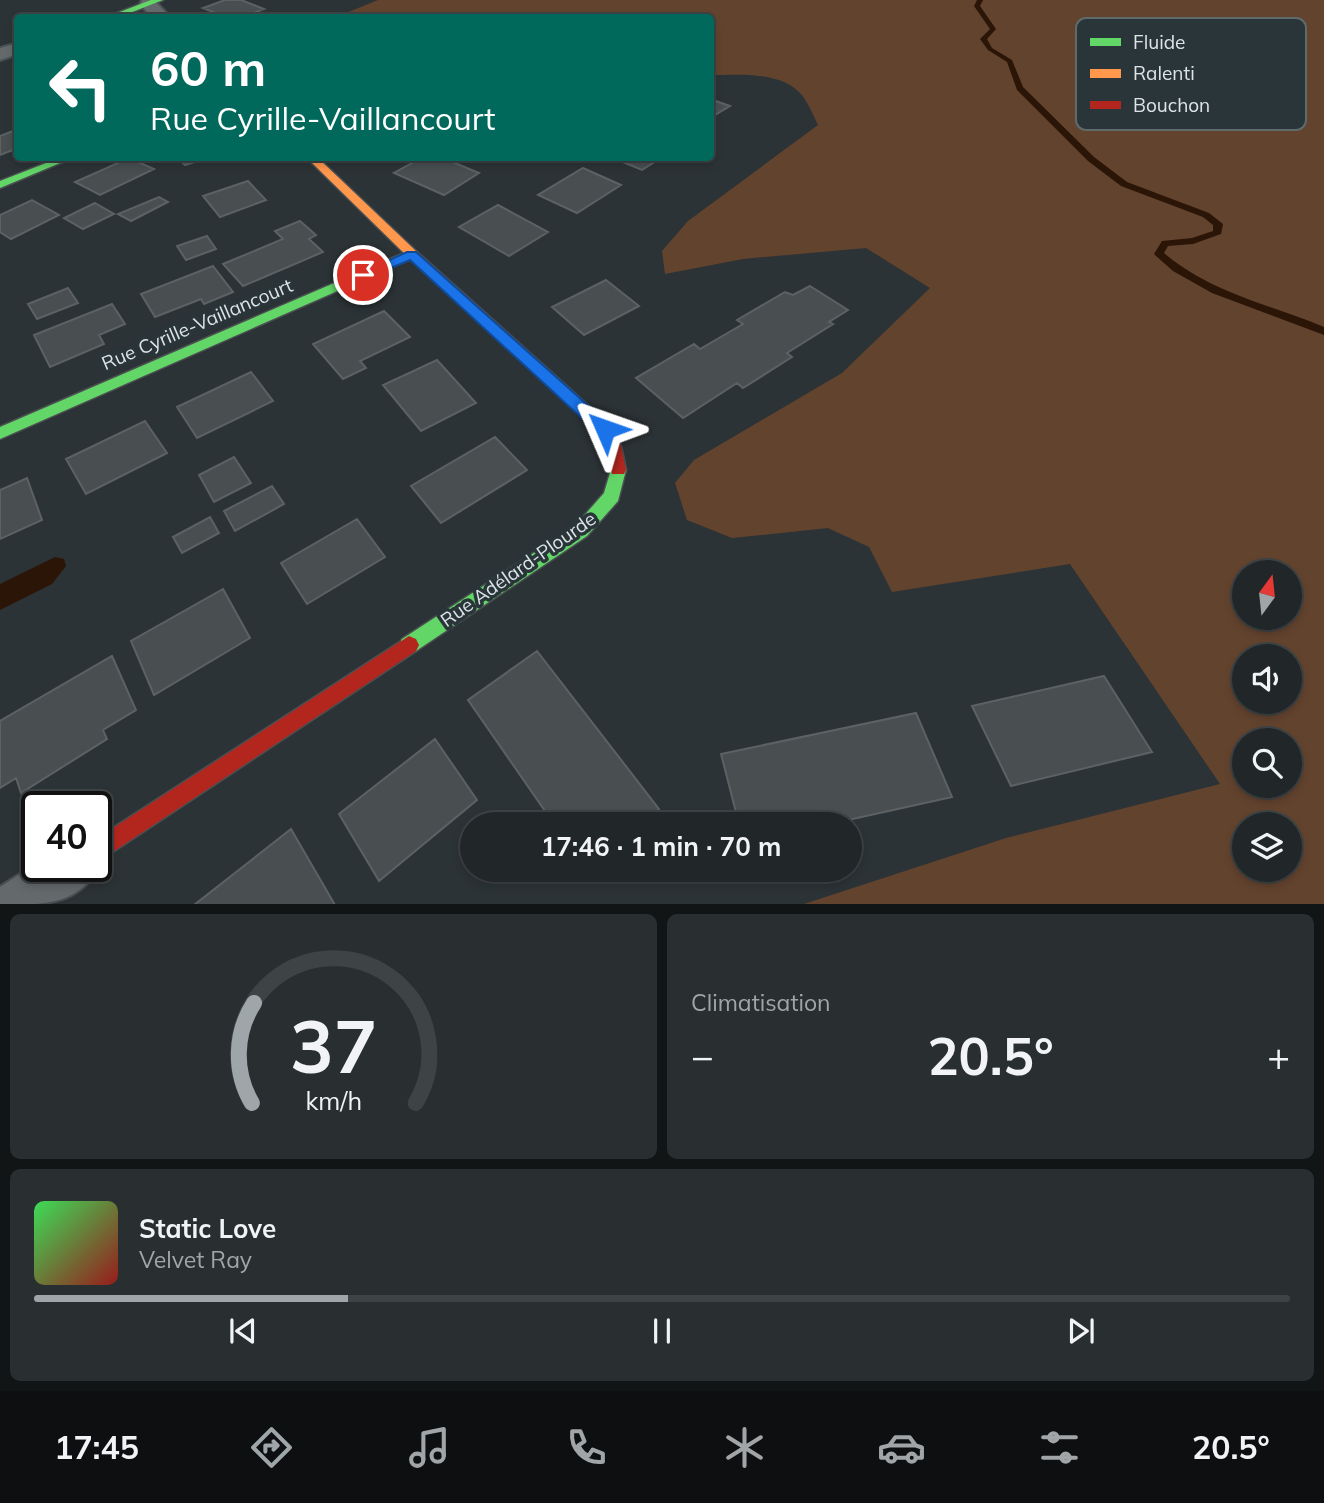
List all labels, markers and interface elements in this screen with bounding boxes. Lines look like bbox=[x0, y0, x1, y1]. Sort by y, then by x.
legend bbox=[1076, 18, 1306, 130]
text: Fluide bbox=[1133, 30, 1185, 54]
text: 60 m bbox=[150, 37, 266, 98]
icon: left bbox=[35, 42, 126, 133]
text: Ralenti bbox=[1133, 61, 1195, 85]
text: Bouchon bbox=[1133, 93, 1210, 117]
text: Rue Cyrille-Vaillancourt bbox=[150, 98, 495, 138]
pin bbox=[333, 245, 393, 305]
icon: arrive bbox=[344, 256, 382, 294]
street label: Rue Cyrille-Vaillancourt bbox=[98, 273, 296, 375]
position arrow bbox=[568, 392, 642, 466]
street label: Rue Adélard-Plourde bbox=[436, 506, 600, 632]
north arrow bbox=[1232, 560, 1302, 630]
map controls bbox=[1232, 560, 1302, 882]
button: sound bbox=[1232, 644, 1302, 714]
button: search bbox=[1232, 728, 1302, 798]
speed limit sign: 40 bbox=[21, 791, 112, 882]
button: layers bbox=[1232, 812, 1302, 882]
text: 17:46 · 1 min · 70 m bbox=[541, 830, 781, 863]
text: Climatisation bbox=[691, 988, 831, 1017]
text: 37 bbox=[290, 1000, 377, 1091]
text: 20.5° bbox=[927, 1023, 1054, 1088]
text: − bbox=[691, 1032, 714, 1080]
text: + bbox=[1267, 1032, 1290, 1080]
text: km/h bbox=[305, 1084, 362, 1115]
text: Static Love bbox=[139, 1212, 276, 1245]
text: Velvet Ray bbox=[139, 1245, 252, 1274]
icon: previous bbox=[224, 1312, 262, 1350]
icon: pause bbox=[643, 1312, 681, 1350]
icon: next bbox=[1062, 1312, 1100, 1350]
icon: directions bbox=[247, 1423, 296, 1472]
icon: music bbox=[405, 1423, 454, 1472]
icon: phone bbox=[562, 1423, 611, 1472]
icon: climate bbox=[720, 1423, 769, 1472]
icon: car bbox=[877, 1423, 926, 1472]
icon: filters bbox=[1035, 1423, 1084, 1472]
text: 17:45 bbox=[54, 1427, 139, 1467]
text: 20.5° bbox=[1192, 1427, 1270, 1467]

